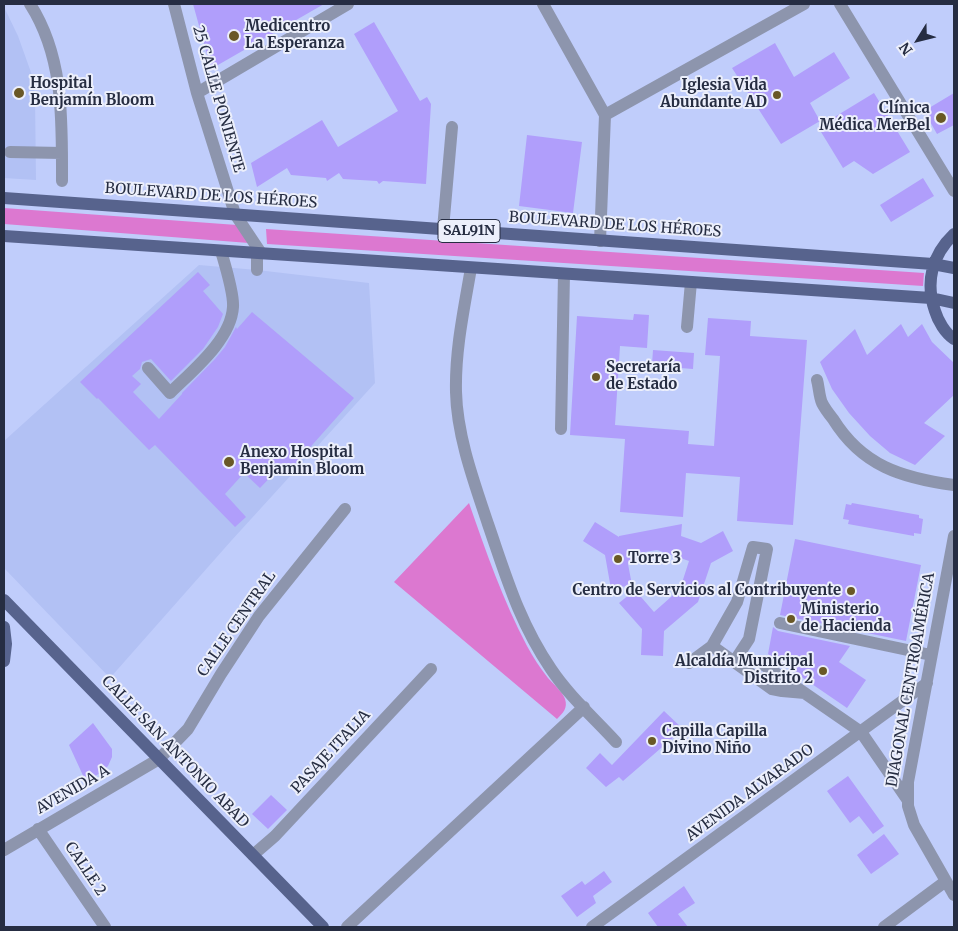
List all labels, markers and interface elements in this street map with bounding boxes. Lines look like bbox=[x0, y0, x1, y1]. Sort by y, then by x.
north arrow bbox=[893, 15, 943, 65]
place label: Medicentro La Esperanza bbox=[245, 18, 345, 53]
street label: 25 CALLE PONIENTE bbox=[188, 24, 248, 174]
marker: Medicentro La Esperanza bbox=[227, 29, 241, 43]
text: N bbox=[895, 39, 916, 59]
place label: Hospital Benjamín Bloom bbox=[30, 75, 154, 110]
place label: Iglesia Vida Abundante AD bbox=[660, 77, 767, 112]
marker: Hospital Benjamín Bloom bbox=[12, 86, 26, 100]
marker: Iglesia Vida Abundante AD bbox=[771, 89, 783, 101]
place label: Clínica Médica MerBel bbox=[819, 100, 930, 135]
marker: Clínica Médica MerBel bbox=[934, 111, 948, 125]
street label: BOULEVARD DE LOS HÉROES bbox=[104, 180, 318, 212]
street label: BOULEVARD DE LOS HÉROES bbox=[508, 209, 722, 241]
road number: SAL91N bbox=[438, 220, 500, 242]
place label: Secretaría de Estado bbox=[606, 359, 681, 394]
marker: Secretaría de Estado bbox=[590, 371, 602, 383]
place label: Anexo Hospital Benjamin Bloom bbox=[240, 444, 364, 479]
marker: Anexo Hospital Benjamin Bloom bbox=[222, 455, 236, 469]
place label: Torre 3 bbox=[628, 550, 681, 568]
marker: Torre 3 bbox=[612, 553, 624, 565]
street label: CALLE CENTRAL bbox=[194, 568, 280, 680]
street label: DIAGONAL CENTROAMÉRICA bbox=[883, 571, 939, 789]
place label: Centro de Servicios al Contribuyente bbox=[572, 582, 841, 600]
marker: Centro de Servicios al Contribuyente bbox=[845, 585, 857, 597]
place label: Ministerio de Hacienda bbox=[801, 601, 891, 636]
marker: Ministerio de Hacienda bbox=[785, 613, 797, 625]
place label: Alcaldía Municipal Distrito 2 bbox=[675, 653, 813, 688]
marker: Alcaldía Municipal Distrito 2 bbox=[817, 665, 829, 677]
street label: CALLE SAN ANTONIO ABAD bbox=[98, 672, 252, 832]
street label: PASAJE ITALIA bbox=[288, 707, 374, 797]
place label: Capilla Capilla Divino Niño bbox=[662, 723, 767, 758]
marker: Capilla Capilla Divino Niño bbox=[646, 735, 658, 747]
street label: AVENIDA ALVARADO bbox=[683, 741, 817, 845]
street label: AVENIDA A bbox=[33, 762, 113, 818]
street label: CALLE 2 bbox=[61, 839, 109, 899]

